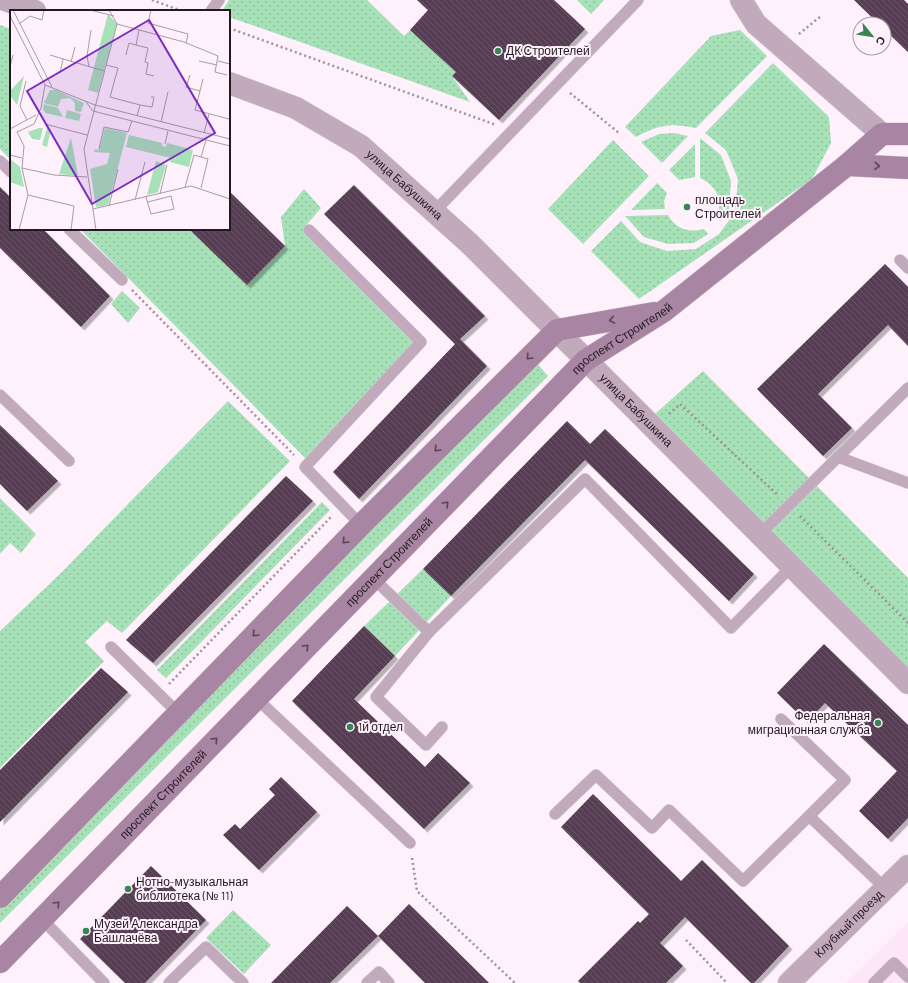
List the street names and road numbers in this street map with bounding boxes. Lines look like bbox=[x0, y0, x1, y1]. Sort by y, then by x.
street label: улица Бабушкина bbox=[363, 146, 446, 222]
street label: проспект Строителей bbox=[568, 299, 675, 377]
street label: улица Бабушкина bbox=[597, 370, 676, 449]
street label: проспект Строителей bbox=[342, 514, 435, 609]
street label: проспект Строителей bbox=[116, 746, 209, 841]
street label: Клубный проезд bbox=[811, 887, 886, 960]

